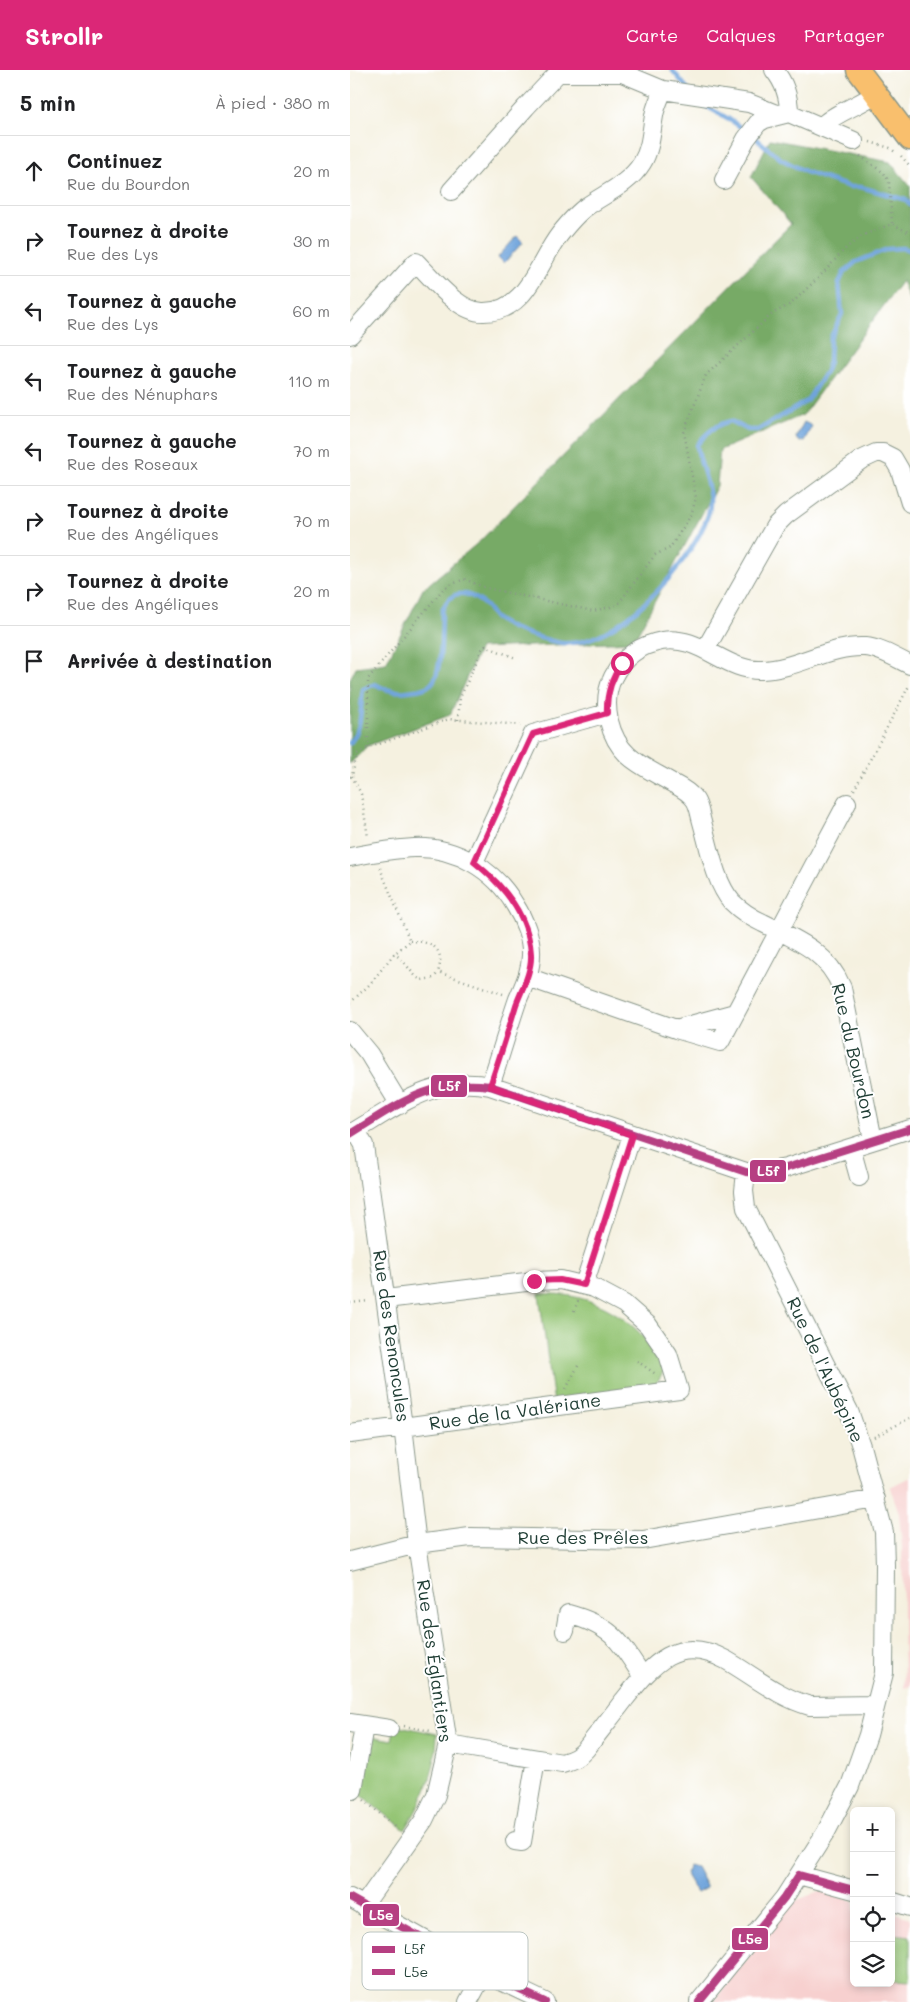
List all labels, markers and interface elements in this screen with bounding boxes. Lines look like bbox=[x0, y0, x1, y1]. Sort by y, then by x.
text: Strollr bbox=[25, 20, 103, 51]
text: Carte bbox=[626, 23, 678, 47]
text: Calques bbox=[706, 23, 776, 47]
text: Partager bbox=[804, 23, 885, 47]
text: 5 min bbox=[20, 89, 76, 116]
text: À pied · 380 m bbox=[215, 92, 330, 113]
text: Continuez bbox=[67, 148, 162, 173]
icon: ahead bbox=[20, 157, 48, 185]
text: 20 m bbox=[293, 160, 330, 181]
text: Rue du Bourdon bbox=[67, 173, 190, 194]
text: Tournez à droite bbox=[67, 218, 229, 243]
icon: right bbox=[20, 227, 48, 255]
text: 30 m bbox=[293, 230, 330, 251]
text: Rue des Lys bbox=[67, 243, 159, 264]
text: Tournez à gauche bbox=[67, 288, 236, 313]
icon: left bbox=[20, 297, 48, 325]
text: 60 m bbox=[293, 300, 330, 321]
text: Rue des Lys bbox=[67, 313, 159, 334]
text: Tournez à gauche bbox=[67, 358, 236, 383]
icon: left bbox=[20, 367, 48, 395]
text: 110 m bbox=[288, 370, 330, 391]
text: Rue des Nénuphars bbox=[67, 383, 218, 404]
text: Tournez à gauche bbox=[67, 428, 236, 453]
icon: left bbox=[20, 437, 48, 465]
text: 70 m bbox=[293, 440, 330, 461]
text: Rue des Roseaux bbox=[67, 453, 198, 474]
text: Tournez à droite bbox=[67, 498, 229, 523]
icon: right bbox=[20, 507, 48, 535]
text: 70 m bbox=[293, 510, 330, 531]
text: Rue des Angéliques bbox=[67, 523, 219, 544]
text: Tournez à droite bbox=[67, 568, 229, 593]
icon: right bbox=[20, 577, 48, 605]
text: 20 m bbox=[293, 580, 330, 601]
text: Rue des Angéliques bbox=[67, 593, 219, 614]
icon: arrive bbox=[20, 647, 48, 675]
text: Arrivée à destination bbox=[67, 648, 272, 673]
route start bbox=[611, 652, 634, 675]
street label: Rue du Bourdon bbox=[827, 981, 881, 1121]
line badge: L5f bbox=[430, 1074, 468, 1098]
text: L5f bbox=[438, 1076, 461, 1095]
line badge: L5f bbox=[749, 1159, 787, 1183]
text: L5f bbox=[757, 1161, 780, 1180]
street label: Rue des Renoncules bbox=[368, 1248, 416, 1423]
route end bbox=[523, 1270, 546, 1293]
street label: Rue de l'Aubépine bbox=[782, 1293, 870, 1446]
street label: Rue de la Valériane bbox=[427, 1387, 602, 1435]
street label: Rue des Prêles bbox=[518, 1525, 648, 1549]
street label: Rue des Églantiers bbox=[412, 1578, 458, 1744]
map controls bbox=[850, 1807, 895, 1987]
button: + bbox=[850, 1807, 895, 1852]
button: − bbox=[850, 1852, 895, 1897]
button: locate bbox=[850, 1897, 895, 1942]
line badge: L5e bbox=[362, 1903, 400, 1927]
text: L5e bbox=[369, 1905, 393, 1924]
line badge: L5e bbox=[731, 1927, 769, 1951]
text: L5e bbox=[738, 1929, 762, 1948]
legend bbox=[362, 1932, 528, 1990]
text: L5f bbox=[404, 1939, 426, 1958]
button: layers bbox=[850, 1942, 895, 1987]
text: L5e bbox=[404, 1962, 428, 1981]

